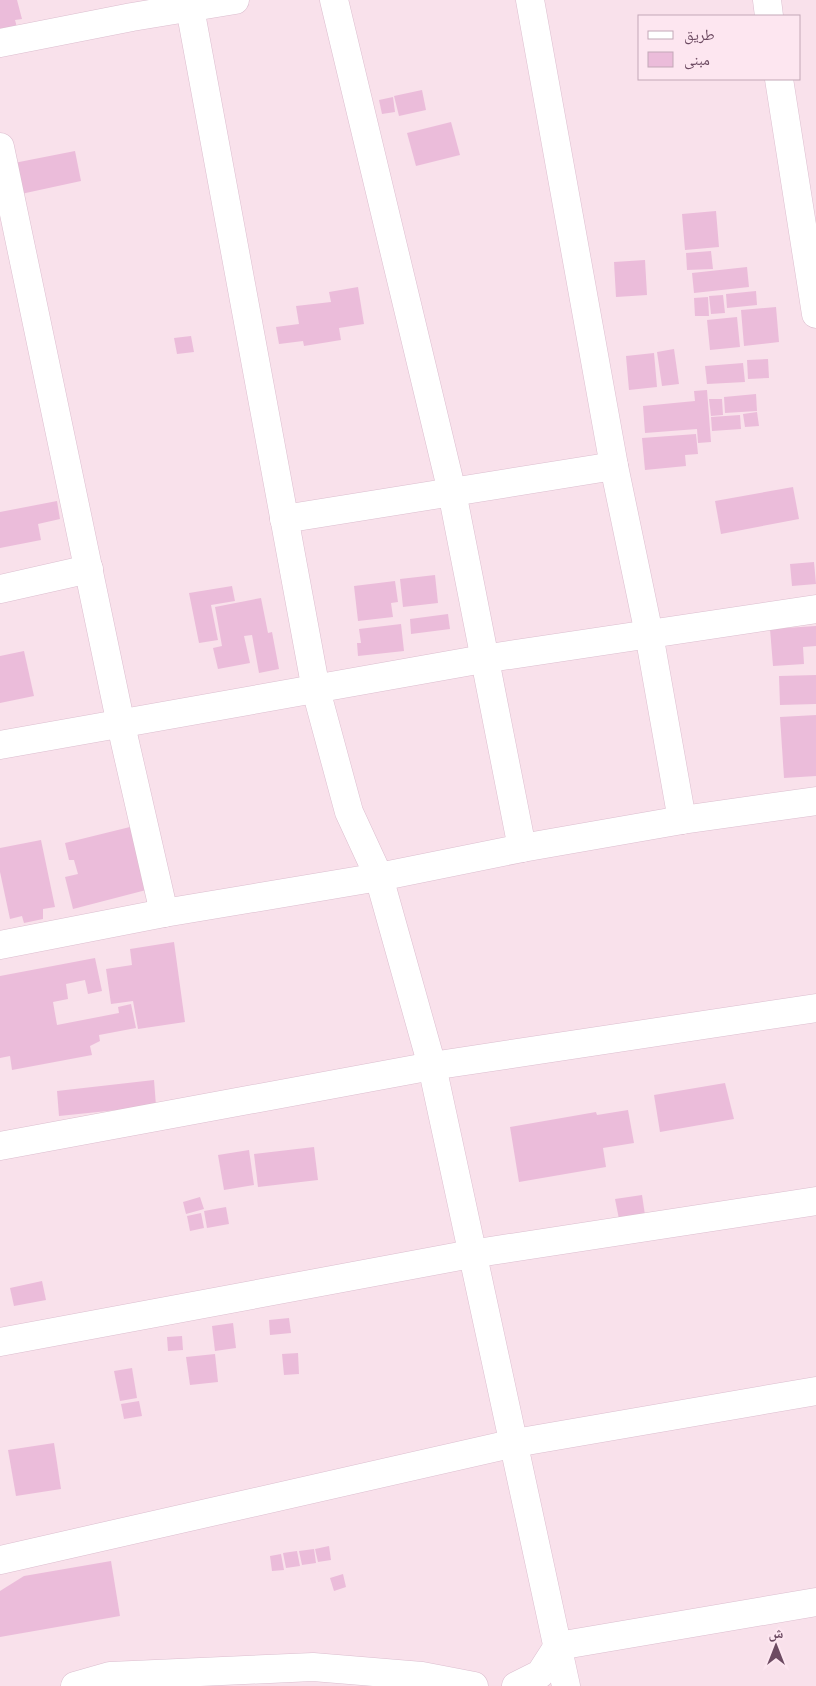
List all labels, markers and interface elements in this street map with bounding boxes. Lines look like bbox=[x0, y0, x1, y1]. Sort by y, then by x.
legend bbox=[638, 15, 801, 80]
text: طريق bbox=[684, 26, 715, 45]
text: مبنى bbox=[684, 51, 710, 70]
north arrow bbox=[751, 1621, 801, 1671]
text: ش bbox=[769, 1625, 784, 1642]

